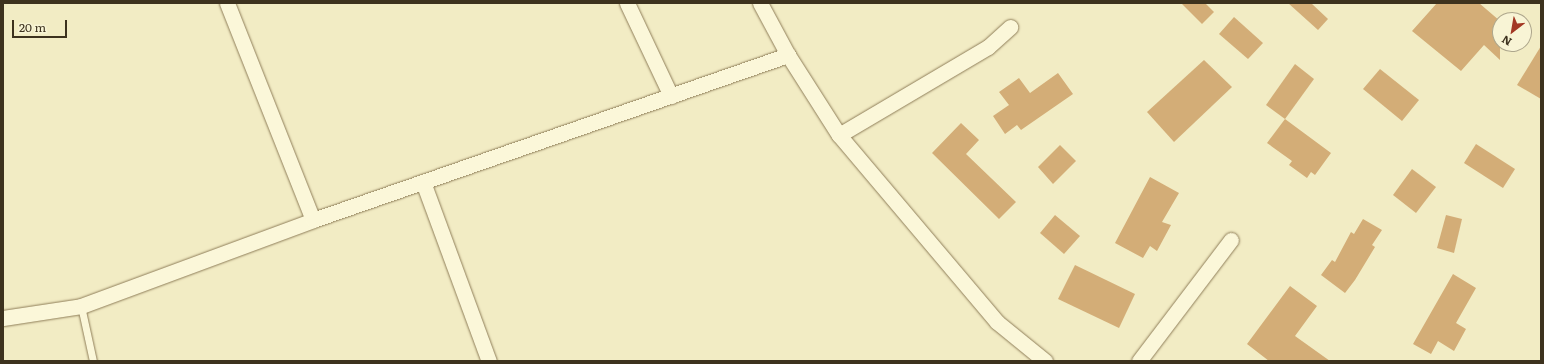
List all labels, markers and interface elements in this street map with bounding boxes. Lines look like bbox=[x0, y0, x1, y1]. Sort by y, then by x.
scale bar bbox=[14, 12, 69, 38]
north arrow bbox=[1492, 12, 1532, 52]
text: 20 m bbox=[19, 18, 46, 36]
text: N bbox=[1498, 32, 1514, 51]

